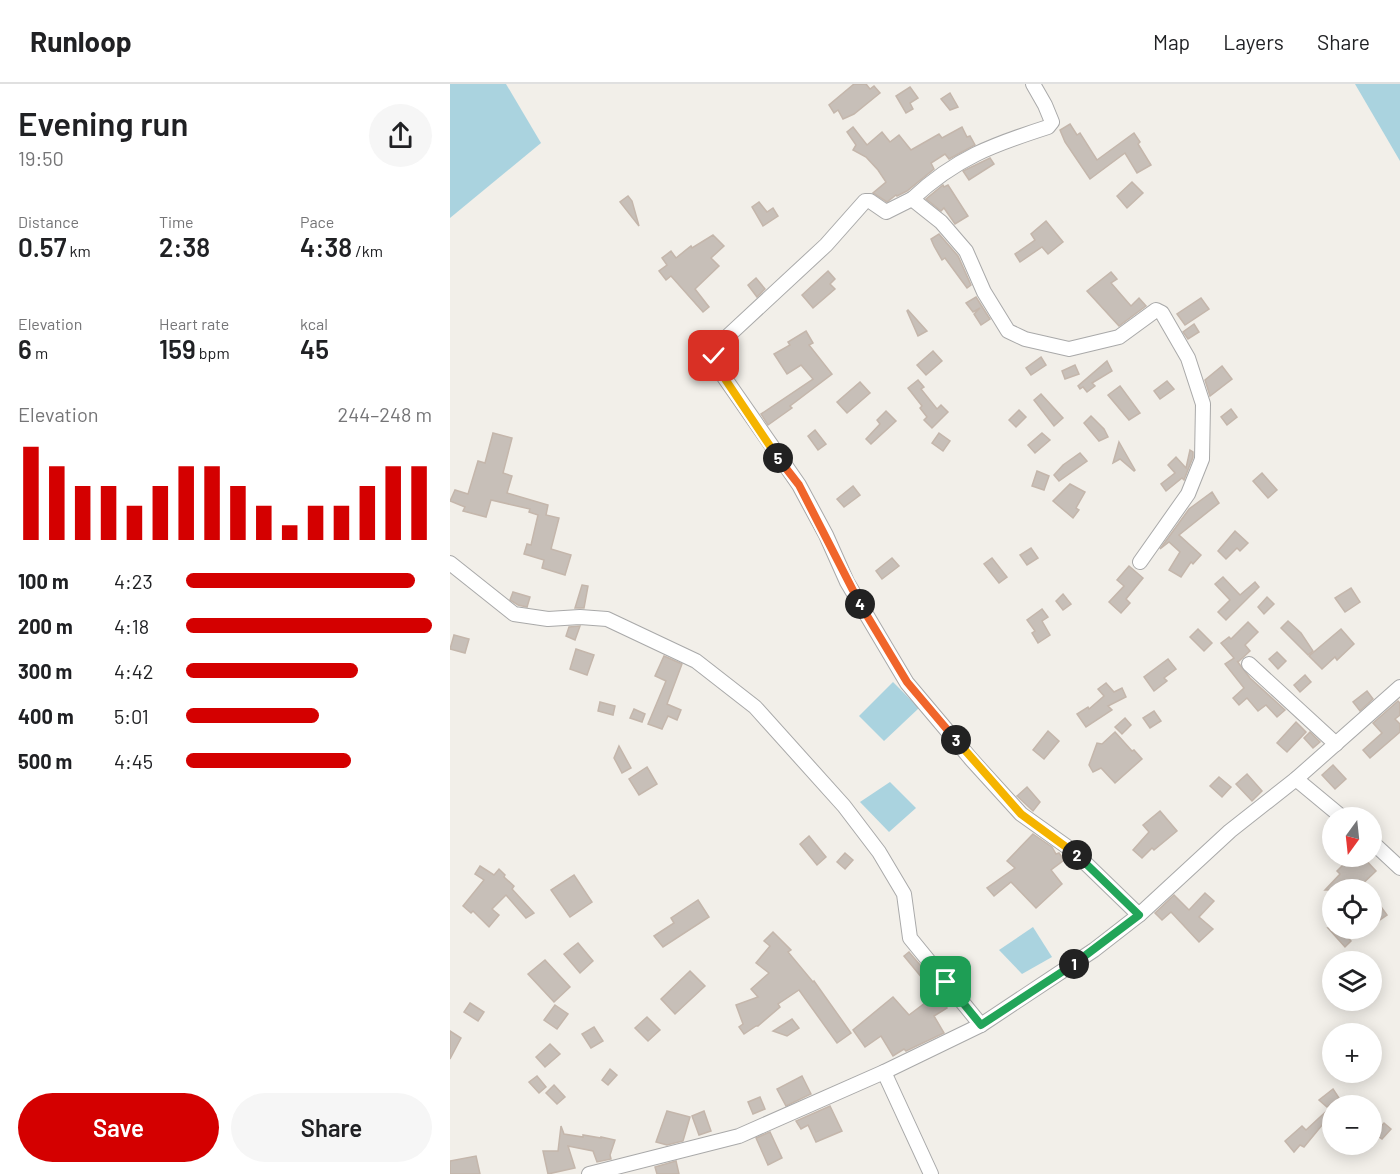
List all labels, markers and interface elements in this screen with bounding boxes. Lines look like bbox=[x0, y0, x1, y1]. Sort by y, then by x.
text: Runloop bbox=[30, 24, 132, 58]
text: Map bbox=[1153, 29, 1190, 54]
text: Layers bbox=[1223, 29, 1284, 54]
text: Share bbox=[1317, 29, 1370, 54]
text: Evening run bbox=[18, 103, 188, 143]
button: share bbox=[369, 104, 432, 167]
text: 19:50 bbox=[18, 146, 64, 170]
text: Distance bbox=[18, 212, 79, 231]
text: Time bbox=[159, 212, 194, 231]
text: Pace bbox=[300, 212, 334, 231]
text: 0.57 bbox=[18, 231, 66, 262]
text: 2:38 bbox=[159, 231, 210, 262]
text: 4:38 bbox=[300, 231, 352, 262]
text: km bbox=[66, 241, 91, 260]
text: /km bbox=[352, 241, 383, 260]
text: Elevation bbox=[18, 314, 82, 333]
text: Heart rate bbox=[159, 314, 229, 333]
text: kcal bbox=[300, 314, 328, 333]
pin bbox=[688, 330, 739, 381]
text: 6 bbox=[18, 333, 32, 364]
text: 159 bbox=[159, 333, 196, 364]
text: 45 bbox=[300, 333, 329, 364]
icon: check bbox=[697, 339, 730, 372]
text: m bbox=[32, 343, 48, 362]
text: bpm bbox=[196, 343, 230, 362]
text: Elevation bbox=[18, 402, 99, 426]
text: 244–248 m bbox=[338, 402, 432, 426]
pin: 5 bbox=[763, 443, 793, 473]
text: 5 bbox=[774, 448, 782, 467]
text: 100 m bbox=[18, 569, 69, 593]
text: 4:23 bbox=[114, 569, 153, 593]
pin: 4 bbox=[845, 589, 875, 619]
text: 4 bbox=[855, 594, 865, 613]
text: 200 m bbox=[18, 614, 73, 638]
text: 4:18 bbox=[114, 614, 149, 638]
text: 300 m bbox=[18, 659, 72, 683]
text: 4:42 bbox=[114, 659, 154, 683]
text: 400 m bbox=[18, 704, 74, 728]
text: 5:01 bbox=[114, 704, 149, 728]
pin: 3 bbox=[941, 725, 971, 755]
text: 3 bbox=[952, 730, 960, 749]
text: 500 m bbox=[18, 749, 72, 773]
text: 4:45 bbox=[114, 749, 153, 773]
north arrow bbox=[1322, 807, 1382, 867]
map controls bbox=[1322, 807, 1382, 1155]
pin: 2 bbox=[1062, 840, 1092, 870]
text: 2 bbox=[1073, 845, 1081, 864]
button: locate bbox=[1322, 879, 1382, 939]
pin: 1 bbox=[1059, 949, 1089, 979]
button: layers bbox=[1322, 951, 1382, 1011]
text: 1 bbox=[1071, 954, 1077, 973]
pin bbox=[920, 956, 971, 1007]
icon: arrive bbox=[929, 965, 962, 998]
button: + bbox=[1322, 1023, 1382, 1083]
button: Save bbox=[18, 1093, 219, 1162]
button: Share bbox=[231, 1093, 432, 1162]
button: − bbox=[1322, 1095, 1382, 1155]

